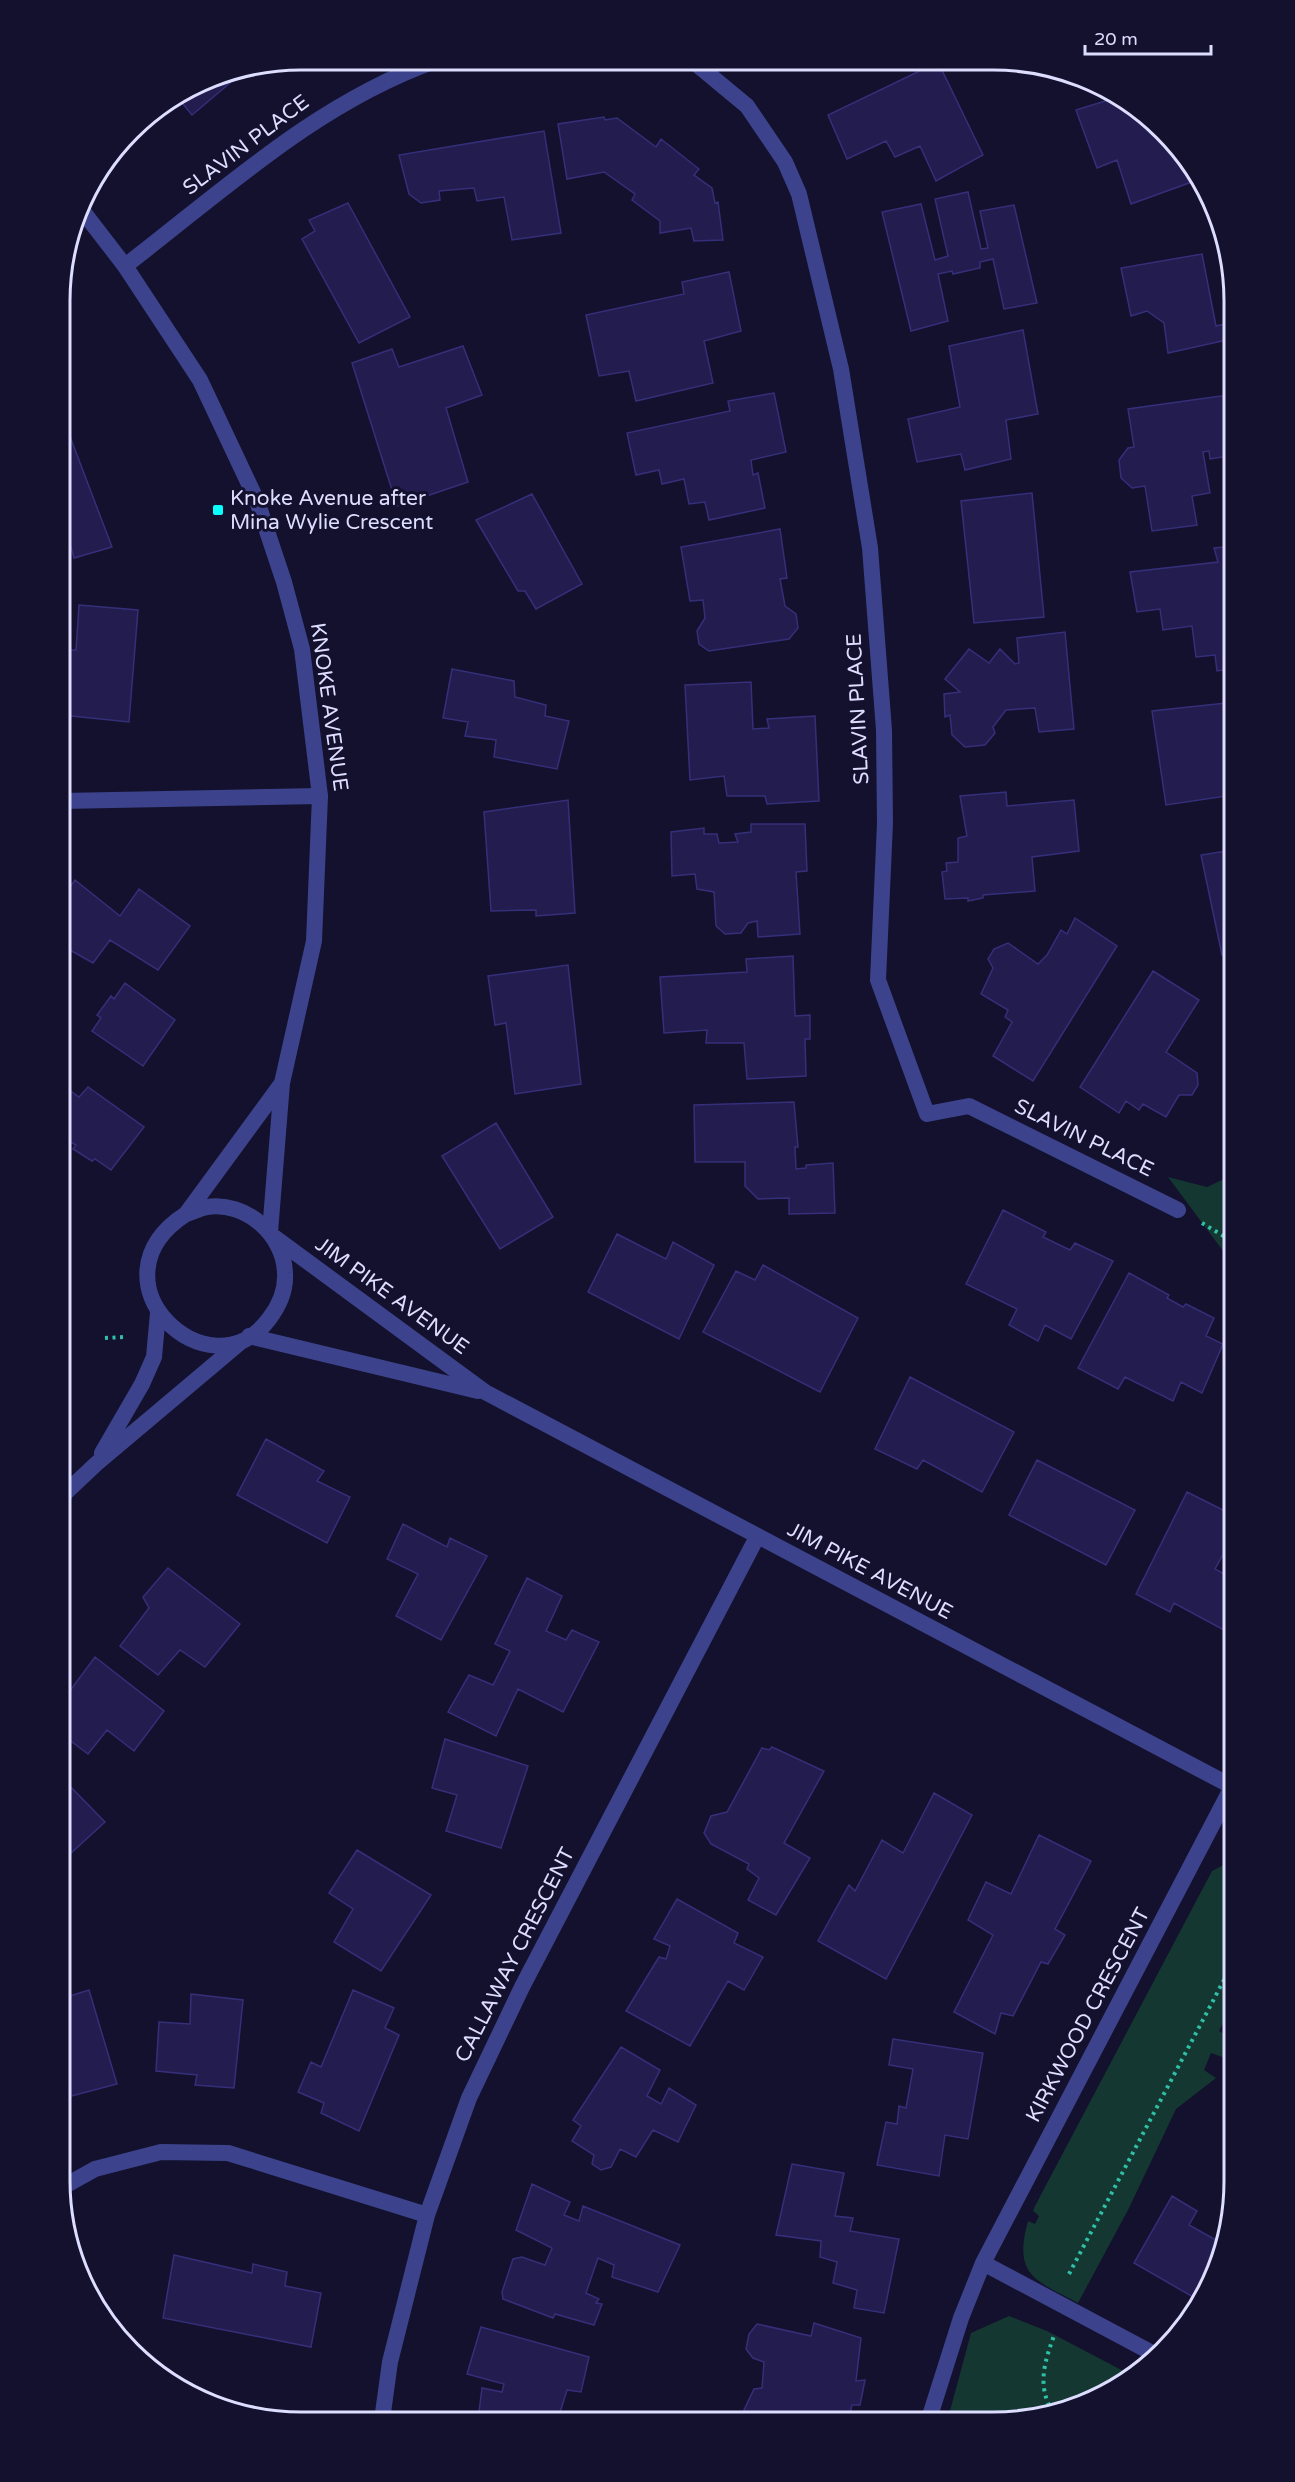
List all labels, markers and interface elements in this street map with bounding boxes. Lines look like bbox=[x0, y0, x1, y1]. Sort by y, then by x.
scale bar bbox=[1085, 18, 1211, 56]
text: 20 m bbox=[1094, 28, 1138, 50]
street label: SLAVIN PLACE bbox=[178, 89, 314, 201]
place label: Knoke Avenue after Mina Wylie Crescent bbox=[230, 486, 433, 535]
marker: Knoke Avenue after Mina Wylie Crescent bbox=[211, 503, 225, 517]
street label: KNOKE AVENUE bbox=[305, 621, 353, 793]
street label: SLAVIN PLACE bbox=[842, 633, 874, 785]
street label: SLAVIN PLACE bbox=[1010, 1094, 1158, 1182]
street label: JIM PIKE AVENUE bbox=[310, 1232, 474, 1360]
street label: JIM PIKE AVENUE bbox=[783, 1517, 957, 1625]
street label: CALLAWAY CRESCENT bbox=[450, 1843, 580, 2067]
street label: KIRKWOOD CRESCENT bbox=[1021, 1903, 1155, 2126]

